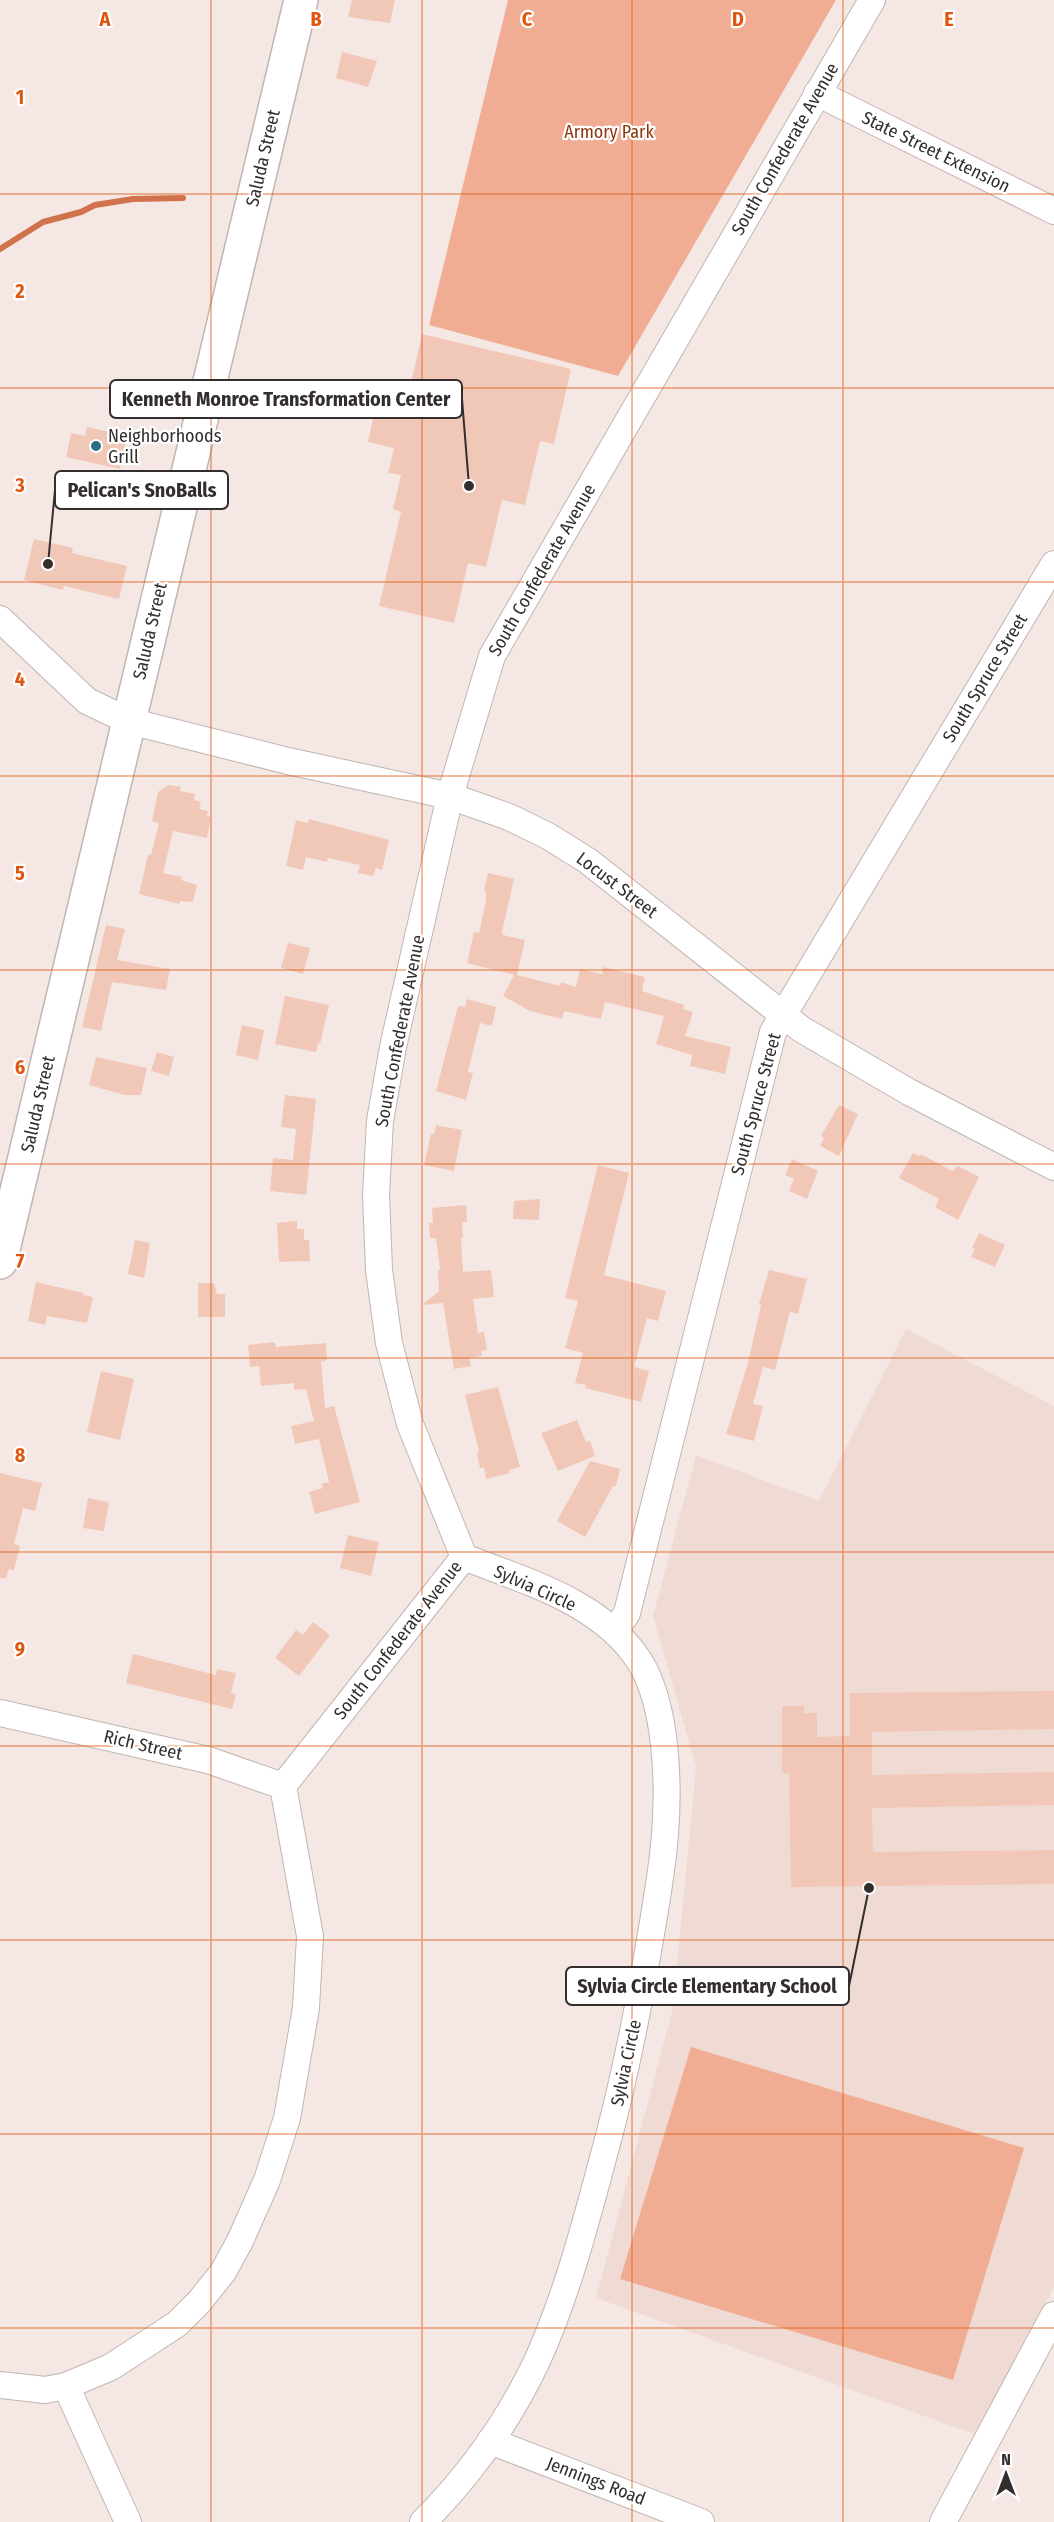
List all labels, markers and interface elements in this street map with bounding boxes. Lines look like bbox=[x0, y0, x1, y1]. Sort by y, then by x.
text: A bbox=[99, 7, 112, 31]
text: B bbox=[310, 7, 322, 31]
text: C bbox=[522, 7, 533, 31]
text: D bbox=[732, 7, 744, 31]
text: E bbox=[944, 7, 954, 31]
street label: South Confederate Avenue bbox=[727, 59, 843, 239]
text: 1 bbox=[16, 85, 24, 109]
street label: Saluda Street bbox=[241, 107, 285, 209]
street label: State Street Extension bbox=[858, 107, 1014, 197]
park label: Armory Park bbox=[564, 121, 654, 143]
text: 2 bbox=[14, 279, 25, 303]
callout: Kenneth Monroe Transformation Center bbox=[110, 380, 462, 418]
text: Kenneth Monroe Transformation Center bbox=[122, 387, 451, 411]
place label: Neighborhoods Grill bbox=[108, 425, 222, 468]
marker: Neighborhoods Grill bbox=[89, 439, 103, 453]
callout: Pelican's SnoBalls bbox=[55, 471, 228, 509]
text: 3 bbox=[14, 473, 25, 497]
text: Pelican's SnoBalls bbox=[67, 478, 217, 502]
street label: South Confederate Avenue bbox=[484, 480, 600, 660]
street label: Saluda Street bbox=[128, 580, 172, 682]
street label: South Spruce Street bbox=[938, 610, 1032, 746]
text: 4 bbox=[15, 667, 25, 691]
street label: Locust Street bbox=[572, 847, 662, 923]
text: 5 bbox=[15, 861, 25, 885]
street label: South Confederate Avenue bbox=[371, 933, 429, 1129]
street label: South Spruce Street bbox=[726, 1030, 786, 1178]
street label: Saluda Street bbox=[16, 1053, 60, 1155]
text: 6 bbox=[15, 1055, 25, 1079]
text: 7 bbox=[16, 1249, 25, 1273]
text: 8 bbox=[15, 1443, 26, 1467]
street label: South Confederate Avenue bbox=[329, 1556, 467, 1724]
street label: Sylvia Circle bbox=[490, 1560, 580, 1616]
text: 9 bbox=[15, 1637, 25, 1661]
street label: Rich Street bbox=[102, 1725, 185, 1765]
callout: Sylvia Circle Elementary School bbox=[566, 1967, 849, 2005]
text: Sylvia Circle Elementary School bbox=[577, 1974, 837, 1998]
street label: Sylvia Circle bbox=[606, 2018, 646, 2108]
north arrow bbox=[976, 2444, 1036, 2504]
text: N bbox=[1001, 2450, 1011, 2469]
street label: Jennings Road bbox=[543, 2452, 649, 2510]

